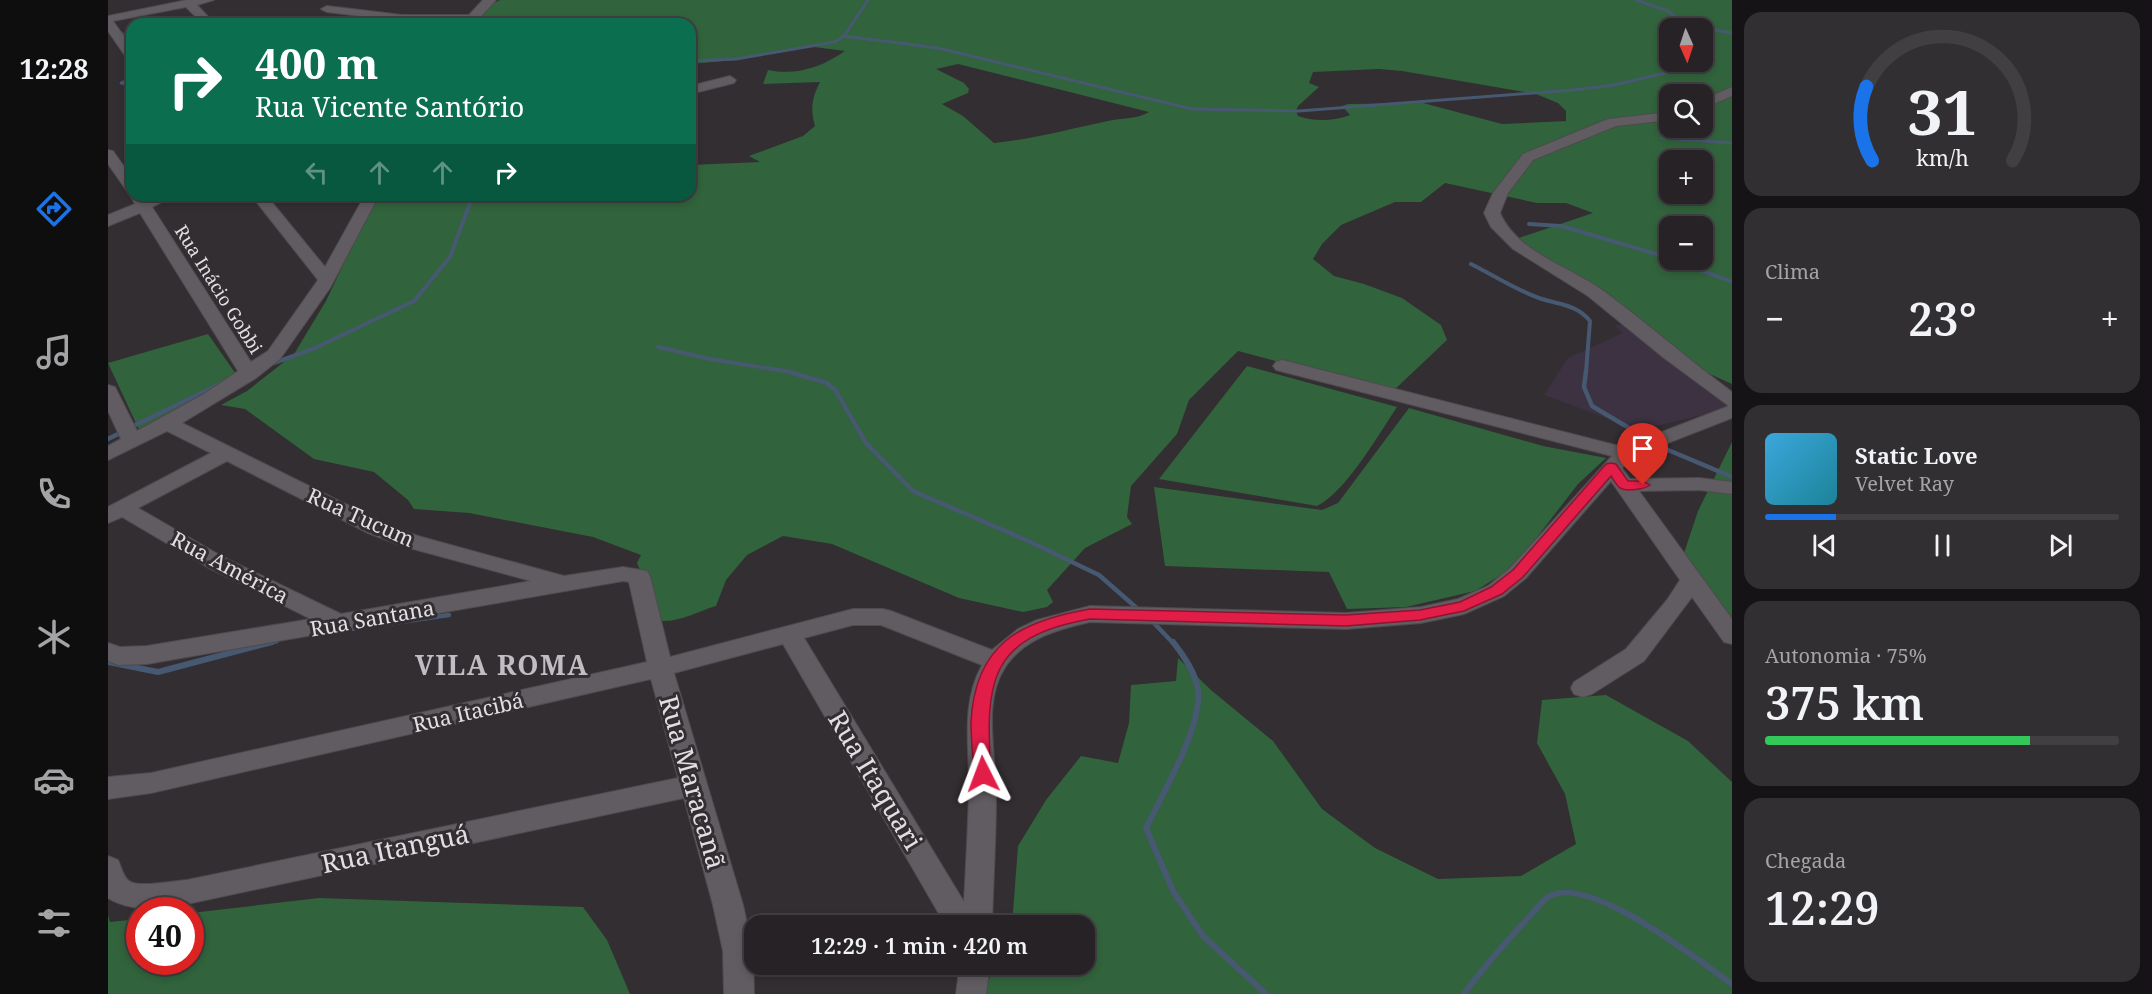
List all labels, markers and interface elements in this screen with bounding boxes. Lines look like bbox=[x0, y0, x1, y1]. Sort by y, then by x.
north arrow bbox=[1659, 18, 1713, 72]
map controls bbox=[1659, 18, 1713, 270]
text: 400 m bbox=[255, 34, 379, 91]
icon: right bbox=[156, 42, 234, 120]
text: 12:28 bbox=[19, 50, 89, 87]
text: 31 bbox=[1907, 68, 1977, 153]
button: search bbox=[1659, 84, 1713, 138]
text: Rua Vicente Santório bbox=[255, 88, 524, 125]
text: km/h bbox=[1916, 144, 1969, 173]
button: + bbox=[1659, 150, 1713, 204]
icon: left bbox=[300, 156, 333, 189]
icon: ahead bbox=[363, 156, 396, 189]
icon: ahead bbox=[426, 156, 459, 189]
icon: right bbox=[489, 156, 522, 189]
icon: directions bbox=[33, 188, 75, 230]
button: − bbox=[1659, 216, 1713, 270]
street label: Rua Inácio Gobbi bbox=[170, 220, 268, 358]
text: Clima bbox=[1765, 258, 1820, 285]
text: 23° bbox=[1908, 288, 1977, 349]
text: − bbox=[1765, 296, 1784, 341]
text: + bbox=[2101, 296, 2119, 341]
icon: music bbox=[33, 331, 75, 373]
pin bbox=[1617, 423, 1668, 485]
icon: arrive bbox=[1626, 432, 1659, 465]
text: Static Love bbox=[1855, 440, 1978, 470]
text: Velvet Ray bbox=[1855, 470, 1954, 497]
icon: phone bbox=[33, 473, 75, 515]
street label: Rua Tucum bbox=[303, 481, 419, 553]
street label: Rua América bbox=[166, 524, 294, 610]
icon: previous bbox=[1808, 529, 1841, 562]
icon: pause bbox=[1926, 529, 1959, 562]
icon: next bbox=[2044, 529, 2077, 562]
street label: Rua Santana bbox=[308, 593, 436, 643]
icon: climate bbox=[33, 616, 75, 658]
text: Autonomia · 75% bbox=[1765, 642, 1927, 669]
district label: VILA ROMA bbox=[415, 646, 589, 683]
text: 375 km bbox=[1765, 672, 1924, 733]
street label: Rua Itacibá bbox=[410, 686, 526, 738]
street label: Rua Maracanã bbox=[651, 691, 735, 873]
street label: Rua Itaquari bbox=[820, 704, 932, 856]
position arrow bbox=[951, 742, 1015, 806]
icon: car bbox=[33, 759, 75, 801]
street label: Rua Itanguá bbox=[318, 815, 472, 881]
text: Chegada bbox=[1765, 847, 1846, 874]
text: 12:29 bbox=[1765, 877, 1880, 938]
speed limit sign: 40 bbox=[126, 897, 204, 975]
icon: filters bbox=[33, 902, 75, 944]
text: 12:29 · 1 min · 420 m bbox=[811, 930, 1028, 960]

